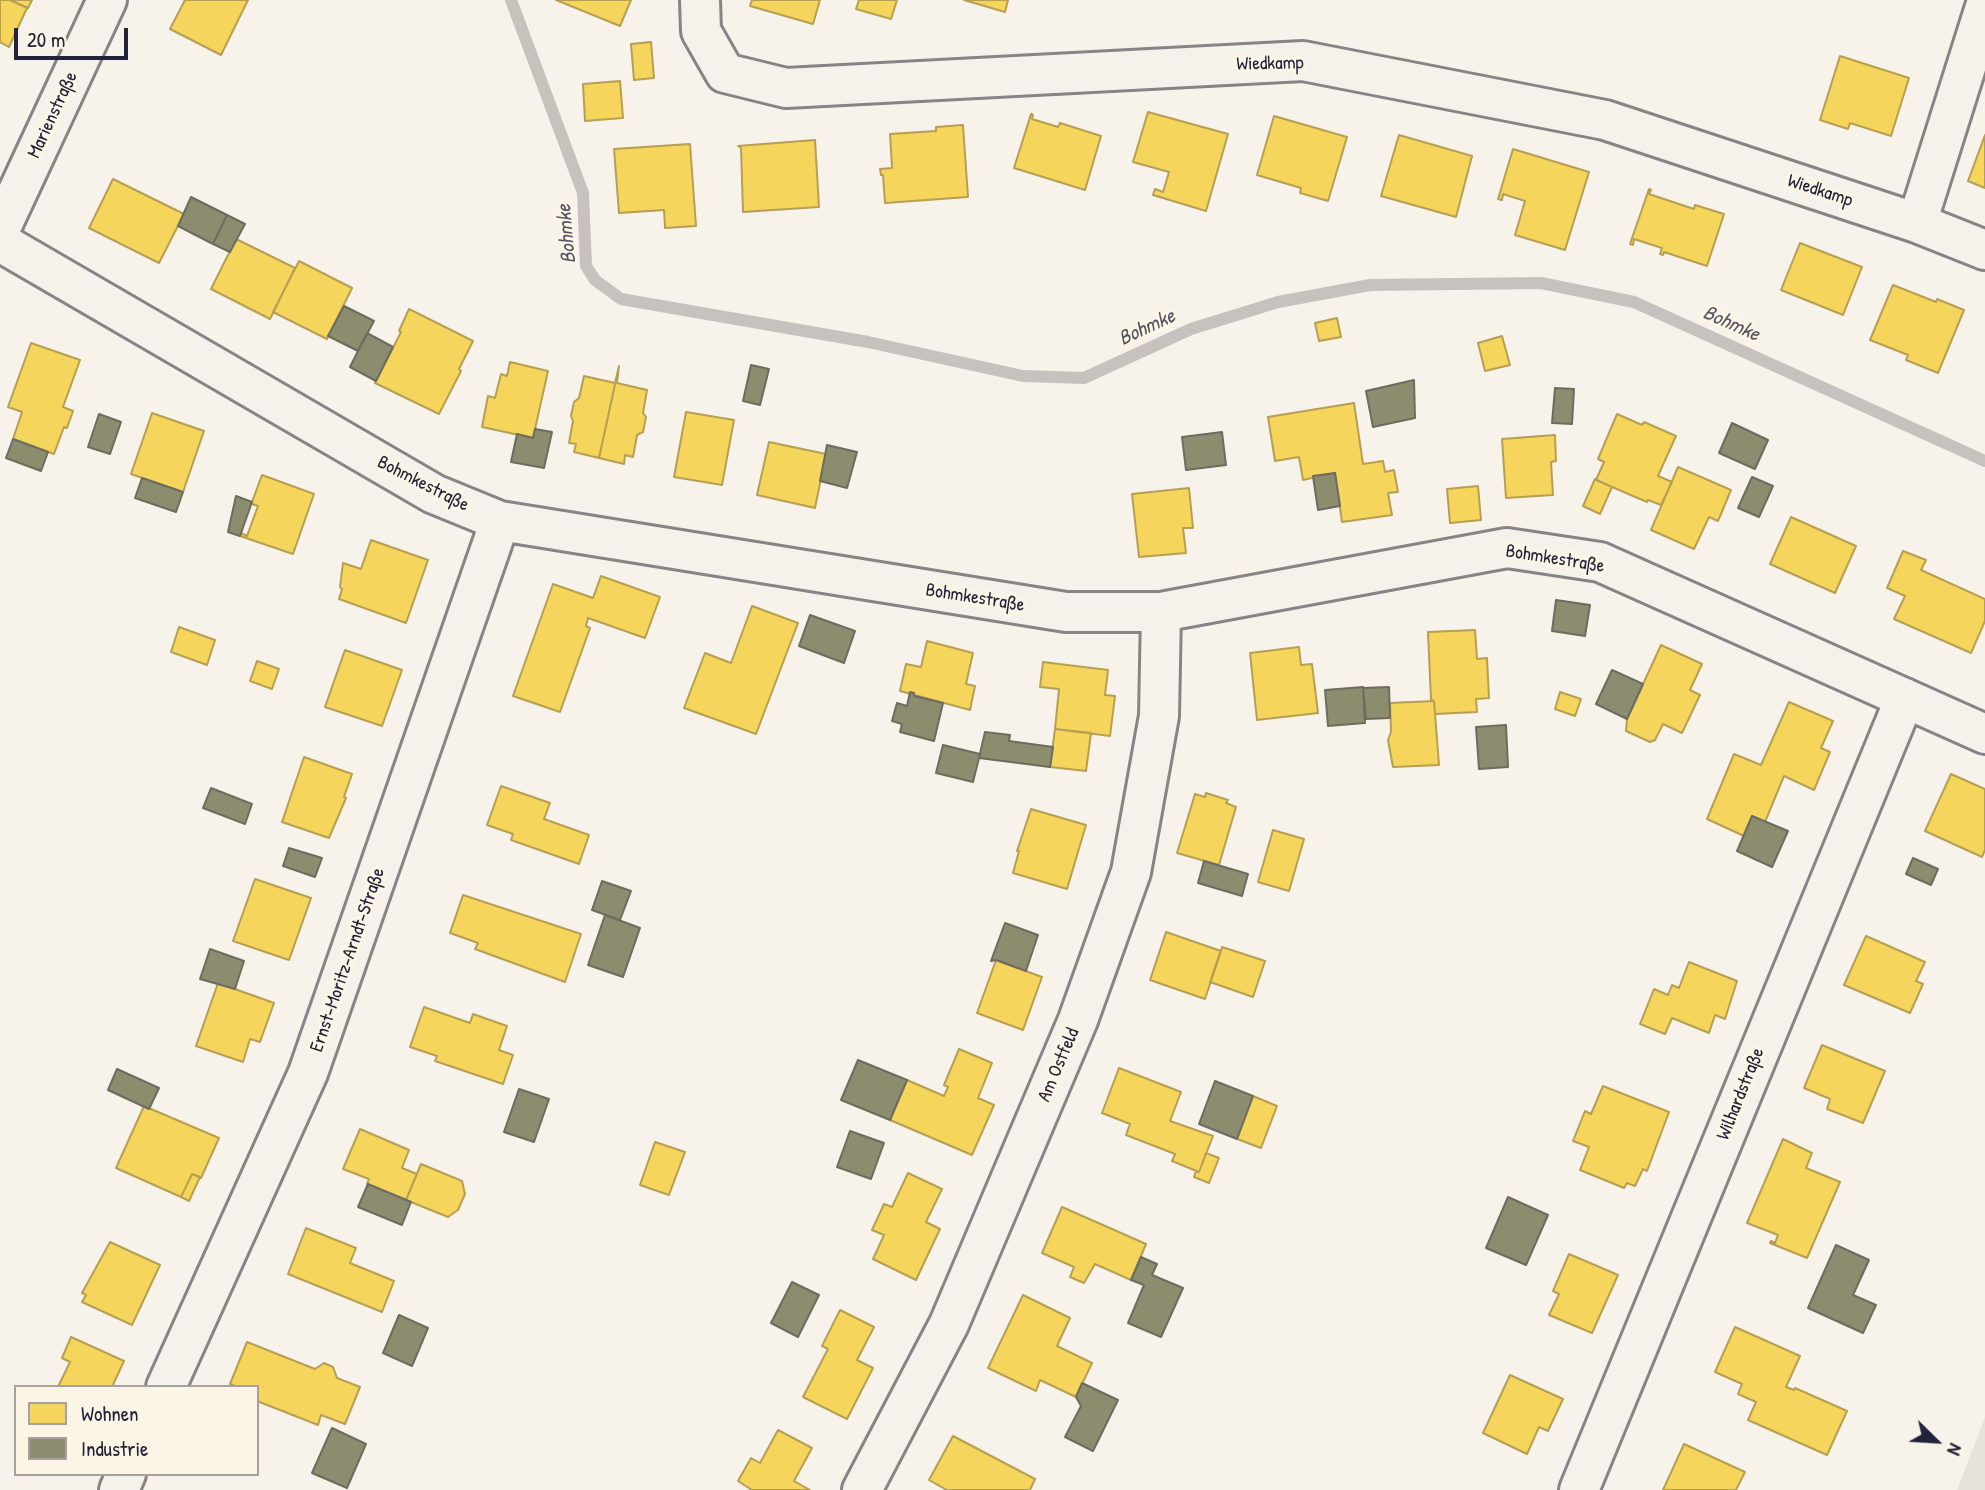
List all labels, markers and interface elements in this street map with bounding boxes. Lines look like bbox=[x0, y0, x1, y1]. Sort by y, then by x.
scale bar bbox=[18, 14, 131, 58]
text: 20 m bbox=[27, 25, 65, 54]
street label: Wiedkamp bbox=[1236, 52, 1304, 76]
street label: Marienstraße bbox=[23, 68, 83, 162]
street label: Wiedkamp bbox=[1784, 170, 1856, 212]
water label: Bohmke bbox=[552, 203, 582, 265]
water label: Bohmke bbox=[1699, 300, 1763, 348]
water label: Bohmke bbox=[1115, 304, 1179, 352]
street label: Bohmkestraße bbox=[373, 451, 473, 517]
street label: Bohmkestraße bbox=[1504, 540, 1606, 578]
street label: Bohmkestraße bbox=[924, 579, 1026, 617]
street label: Ernst-Moritz-Arndt-Straße bbox=[306, 865, 390, 1055]
street label: Am Ostfeld bbox=[1033, 1025, 1085, 1105]
street label: Wilhardstraße bbox=[1712, 1045, 1770, 1143]
legend bbox=[14, 1385, 259, 1476]
text: Wohnen bbox=[81, 1399, 139, 1428]
north arrow bbox=[1901, 1406, 1971, 1476]
text: Industrie bbox=[81, 1434, 148, 1463]
text: N bbox=[1941, 1440, 1969, 1459]

